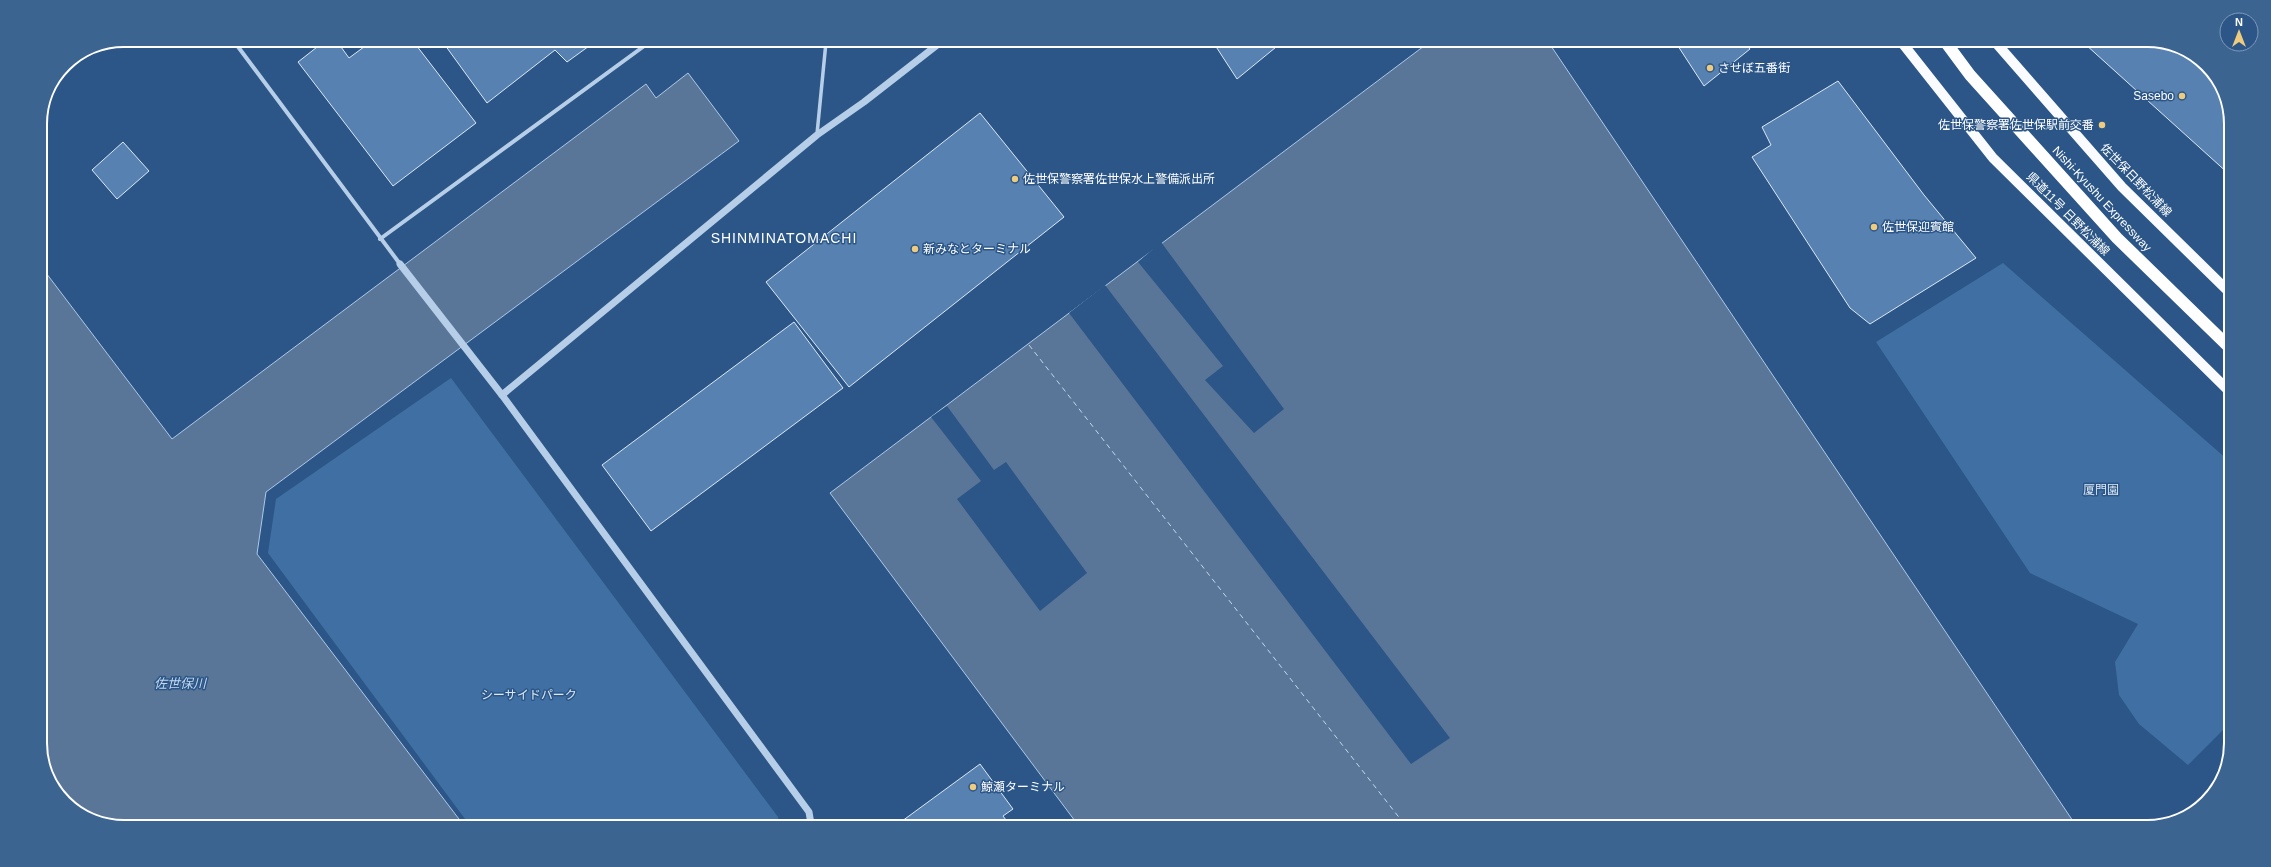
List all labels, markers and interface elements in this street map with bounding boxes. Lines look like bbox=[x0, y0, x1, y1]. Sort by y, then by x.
north arrow bbox=[2219, 12, 2259, 52]
text: N bbox=[2235, 16, 2243, 28]
place label: させぼ五番街 bbox=[1718, 61, 1790, 75]
marker: させぼ五番街 bbox=[1705, 63, 1715, 73]
place label: Sasebo bbox=[2133, 89, 2174, 103]
marker: Sasebo bbox=[2177, 91, 2187, 101]
place label: 佐世保警察署佐世保駅前交番 bbox=[1938, 118, 2094, 132]
marker: 佐世保警察署佐世保駅前交番 bbox=[2097, 120, 2107, 130]
street label: 佐世保日野松浦線 bbox=[2098, 141, 2174, 219]
street label: Nishi-Kyushu Expressway bbox=[2050, 143, 2154, 255]
street label: 県道11号 日野松浦線 bbox=[2024, 170, 2112, 258]
place label: 佐世保警察署佐世保水上警備派出所 bbox=[1023, 172, 1215, 186]
marker: 佐世保警察署佐世保水上警備派出所 bbox=[1010, 174, 1020, 184]
place label: 佐世保迎賓館 bbox=[1882, 220, 1954, 234]
marker: 佐世保迎賓館 bbox=[1869, 222, 1879, 232]
district label: SHINMINATOMACHI bbox=[711, 230, 857, 246]
place label: 新みなとターミナル bbox=[923, 242, 1031, 256]
marker: 新みなとターミナル bbox=[910, 244, 920, 254]
park label: 厦門園 bbox=[2083, 483, 2119, 497]
water label: 佐世保川 bbox=[154, 676, 208, 691]
park label: シーサイドパーク bbox=[481, 688, 577, 702]
place label: 鯨瀬ターミナル bbox=[981, 780, 1065, 794]
marker: 鯨瀬ターミナル bbox=[968, 782, 978, 792]

